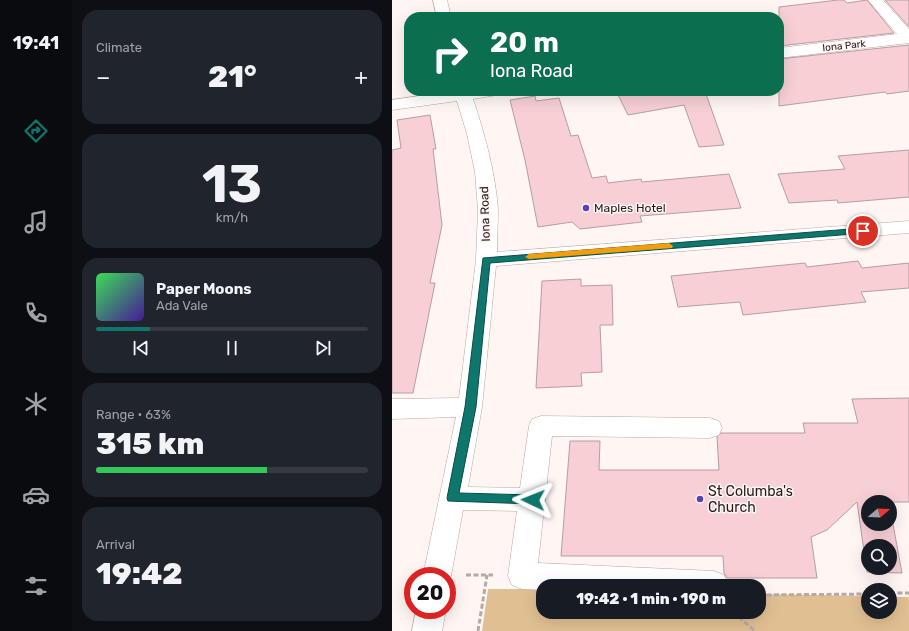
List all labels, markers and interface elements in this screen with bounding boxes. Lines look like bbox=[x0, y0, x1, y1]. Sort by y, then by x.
text: 20 m bbox=[490, 26, 559, 59]
icon: right bbox=[424, 28, 476, 80]
text: 19:41 bbox=[13, 32, 59, 54]
street label: Iona Park bbox=[822, 38, 867, 54]
text: Climate bbox=[96, 40, 142, 55]
text: 21° bbox=[208, 59, 257, 95]
text: Iona Road bbox=[490, 60, 573, 82]
text: − bbox=[96, 64, 110, 91]
text: + bbox=[354, 64, 368, 91]
icon: directions bbox=[22, 117, 50, 145]
text: 13 bbox=[202, 153, 262, 215]
street label: Iona Road bbox=[477, 186, 493, 242]
place label: Maples Hotel bbox=[594, 201, 666, 215]
marker: Maples Hotel bbox=[581, 203, 591, 213]
icon: music bbox=[22, 208, 50, 236]
text: km/h bbox=[216, 210, 248, 225]
pin bbox=[846, 214, 880, 248]
icon: arrive bbox=[852, 220, 874, 242]
text: Paper Moons bbox=[156, 280, 252, 298]
text: Ada Vale bbox=[156, 298, 208, 313]
icon: phone bbox=[22, 299, 50, 327]
icon: previous bbox=[130, 337, 152, 359]
icon: pause bbox=[221, 337, 243, 359]
icon: next bbox=[312, 337, 334, 359]
icon: climate bbox=[22, 390, 50, 418]
text: Range · 63% bbox=[96, 407, 171, 422]
text: 315 km bbox=[96, 426, 204, 462]
position arrow bbox=[512, 479, 554, 521]
icon: car bbox=[22, 481, 50, 509]
place label: St Columba's Church bbox=[708, 483, 793, 516]
marker: St Columba's Church bbox=[695, 494, 705, 504]
north arrow bbox=[861, 495, 897, 531]
map controls bbox=[861, 495, 897, 619]
text: Arrival bbox=[96, 537, 135, 552]
button: search bbox=[861, 539, 897, 575]
text: 19:42 bbox=[96, 556, 182, 592]
speed limit sign: 20 bbox=[404, 567, 456, 619]
icon: filters bbox=[22, 572, 50, 600]
button: layers bbox=[861, 583, 897, 619]
text: 19:42 · 1 min · 190 m bbox=[576, 590, 726, 608]

